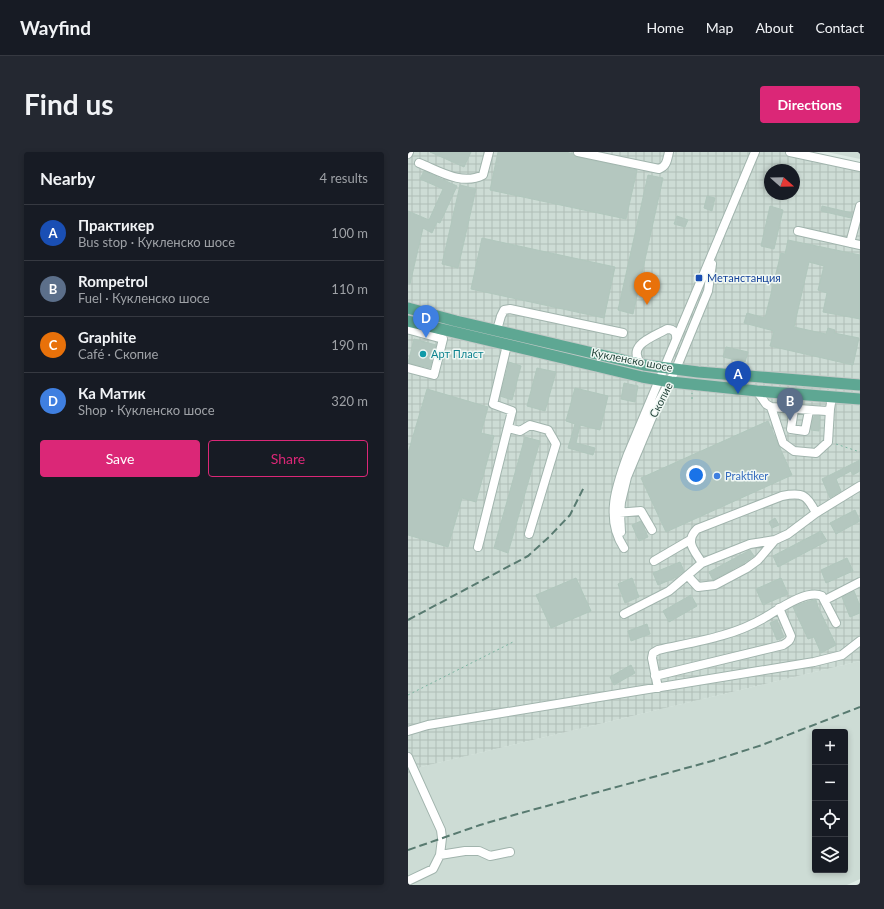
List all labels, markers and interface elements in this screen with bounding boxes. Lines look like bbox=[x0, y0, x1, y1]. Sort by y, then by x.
text: Wayfind bbox=[20, 16, 91, 39]
text: Home bbox=[646, 19, 684, 36]
text: Map bbox=[706, 19, 733, 36]
text: About bbox=[755, 19, 793, 36]
text: Contact bbox=[815, 19, 864, 36]
button: Directions bbox=[760, 86, 860, 123]
text: Find us bbox=[24, 87, 114, 121]
north arrow bbox=[764, 164, 800, 200]
text: Nearby bbox=[40, 168, 95, 189]
text: 4 results bbox=[320, 170, 368, 186]
text: Практикер bbox=[78, 216, 154, 234]
text: A bbox=[48, 225, 58, 241]
text: 100 m bbox=[331, 225, 368, 241]
text: Bus stop · Кукленско шосе bbox=[78, 234, 235, 250]
place label: Метанстанция bbox=[707, 271, 781, 284]
text: Rompetrol bbox=[78, 272, 148, 290]
pin: C bbox=[634, 272, 660, 305]
marker: Метанстанция bbox=[694, 273, 704, 283]
text: B bbox=[49, 281, 57, 297]
text: 110 m bbox=[331, 281, 368, 297]
text: Fuel · Кукленско шосе bbox=[78, 290, 210, 306]
pin: D bbox=[413, 305, 439, 338]
text: Graphite bbox=[78, 328, 136, 346]
text: C bbox=[49, 337, 57, 353]
text: 190 m bbox=[331, 337, 368, 353]
street label: Кукленско шосе bbox=[590, 345, 674, 374]
text: Café · Скопие bbox=[78, 346, 158, 362]
place label: Арт Пласт bbox=[431, 347, 484, 360]
marker: Арт Пласт bbox=[418, 349, 428, 359]
pin: A bbox=[725, 361, 751, 394]
street label: Скопие bbox=[646, 380, 675, 419]
text: Ка Матик bbox=[78, 384, 146, 402]
pin: B bbox=[777, 388, 803, 421]
text: D bbox=[48, 393, 58, 409]
text: 320 m bbox=[331, 393, 368, 409]
text: Shop · Кукленско шосе bbox=[78, 402, 215, 418]
button: Save bbox=[40, 440, 200, 477]
button: Share bbox=[208, 440, 368, 477]
your location bbox=[686, 465, 706, 485]
place label: Praktiker bbox=[725, 469, 768, 482]
marker: Praktiker bbox=[712, 471, 722, 481]
map controls bbox=[812, 729, 848, 873]
button: + bbox=[812, 729, 848, 765]
button: − bbox=[812, 765, 848, 801]
button: locate bbox=[812, 801, 848, 837]
button: layers bbox=[812, 837, 848, 873]

